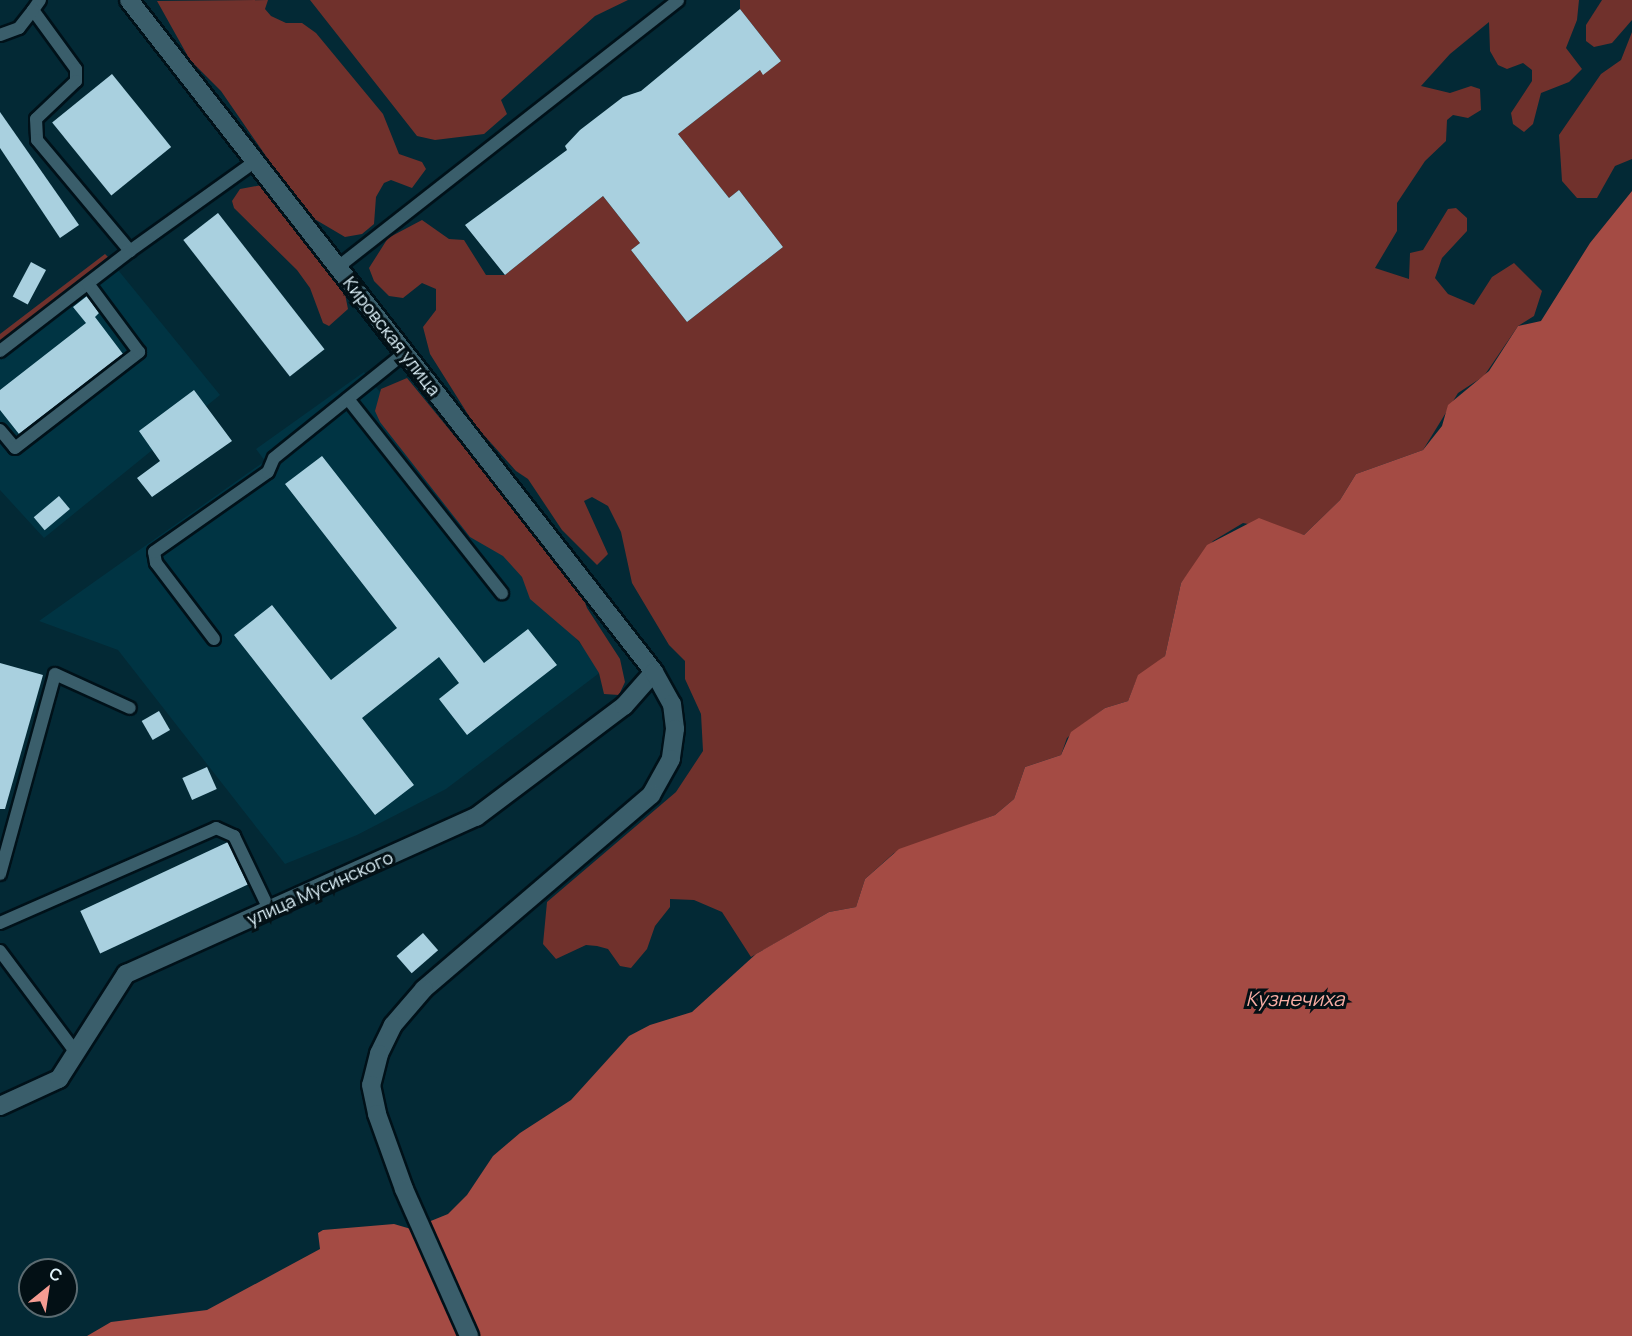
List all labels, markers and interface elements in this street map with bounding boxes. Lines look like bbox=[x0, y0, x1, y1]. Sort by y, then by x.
street label: Кировская улица bbox=[339, 272, 445, 400]
street label: улица Мусинского bbox=[244, 846, 396, 930]
water label: Кузнечиха bbox=[1246, 986, 1344, 1010]
north arrow bbox=[18, 1258, 78, 1318]
text: С bbox=[45, 1262, 67, 1287]

